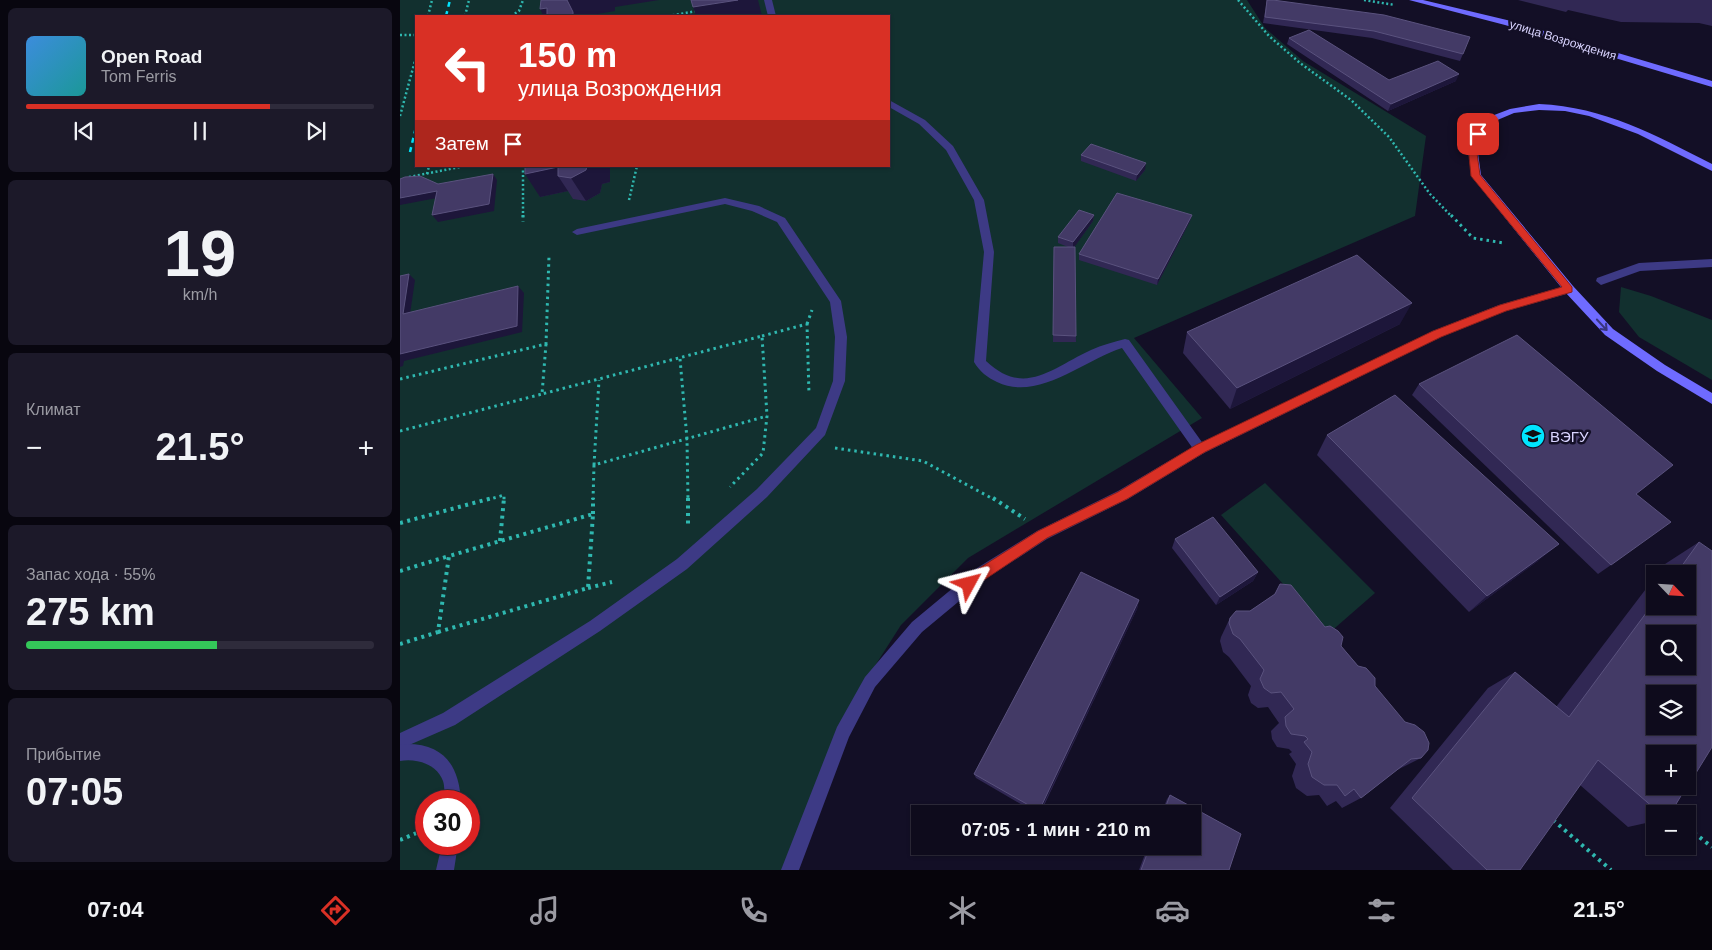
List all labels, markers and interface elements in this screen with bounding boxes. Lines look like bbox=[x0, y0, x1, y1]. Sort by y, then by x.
street label: улица Возрождения bbox=[1508, 17, 1618, 63]
icon: left bbox=[435, 35, 500, 100]
text: 150 m bbox=[518, 35, 617, 74]
text: Open Road bbox=[101, 46, 202, 67]
text: Tom Ferris bbox=[101, 68, 177, 85]
text: улица Возрождения bbox=[518, 76, 722, 101]
pin bbox=[1457, 113, 1499, 155]
icon: previous bbox=[70, 117, 98, 145]
icon: pause bbox=[186, 117, 214, 145]
icon: next bbox=[302, 117, 330, 145]
icon: arrive bbox=[1464, 120, 1492, 148]
icon: arrive bbox=[499, 130, 527, 158]
text: Затем bbox=[435, 133, 489, 154]
text: 19 bbox=[164, 217, 236, 290]
text: km/h bbox=[183, 286, 217, 303]
one-way arrow bbox=[1596, 318, 1608, 331]
text: Климат bbox=[26, 401, 80, 418]
school or university icon: ВЭГУ bbox=[1520, 423, 1546, 449]
text: 21.5° bbox=[155, 426, 245, 468]
place label: ВЭГУ bbox=[1550, 428, 1589, 445]
text: − bbox=[26, 432, 42, 463]
text: + bbox=[358, 432, 374, 463]
position arrow bbox=[942, 557, 994, 609]
north arrow bbox=[1646, 565, 1696, 615]
map controls bbox=[1646, 565, 1696, 855]
text: Запас хода · 55% bbox=[26, 566, 155, 583]
text: 275 km bbox=[26, 591, 155, 633]
button: search bbox=[1646, 625, 1696, 675]
button: layers bbox=[1646, 685, 1696, 735]
button: + bbox=[1646, 745, 1696, 795]
text: Прибытие bbox=[26, 746, 101, 763]
text: 07:05 bbox=[26, 771, 123, 813]
speed limit sign: 30 bbox=[415, 790, 480, 855]
button: − bbox=[1646, 805, 1696, 855]
text: 07:05 · 1 мин · 210 m bbox=[961, 819, 1151, 840]
icon: directions bbox=[318, 893, 353, 928]
icon: music bbox=[527, 893, 562, 928]
icon: phone bbox=[736, 893, 771, 928]
icon: climate bbox=[945, 893, 980, 928]
icon: car bbox=[1155, 893, 1190, 928]
icon: filters bbox=[1364, 893, 1399, 928]
text: 07:04 bbox=[87, 897, 143, 922]
text: 21.5° bbox=[1573, 897, 1625, 922]

